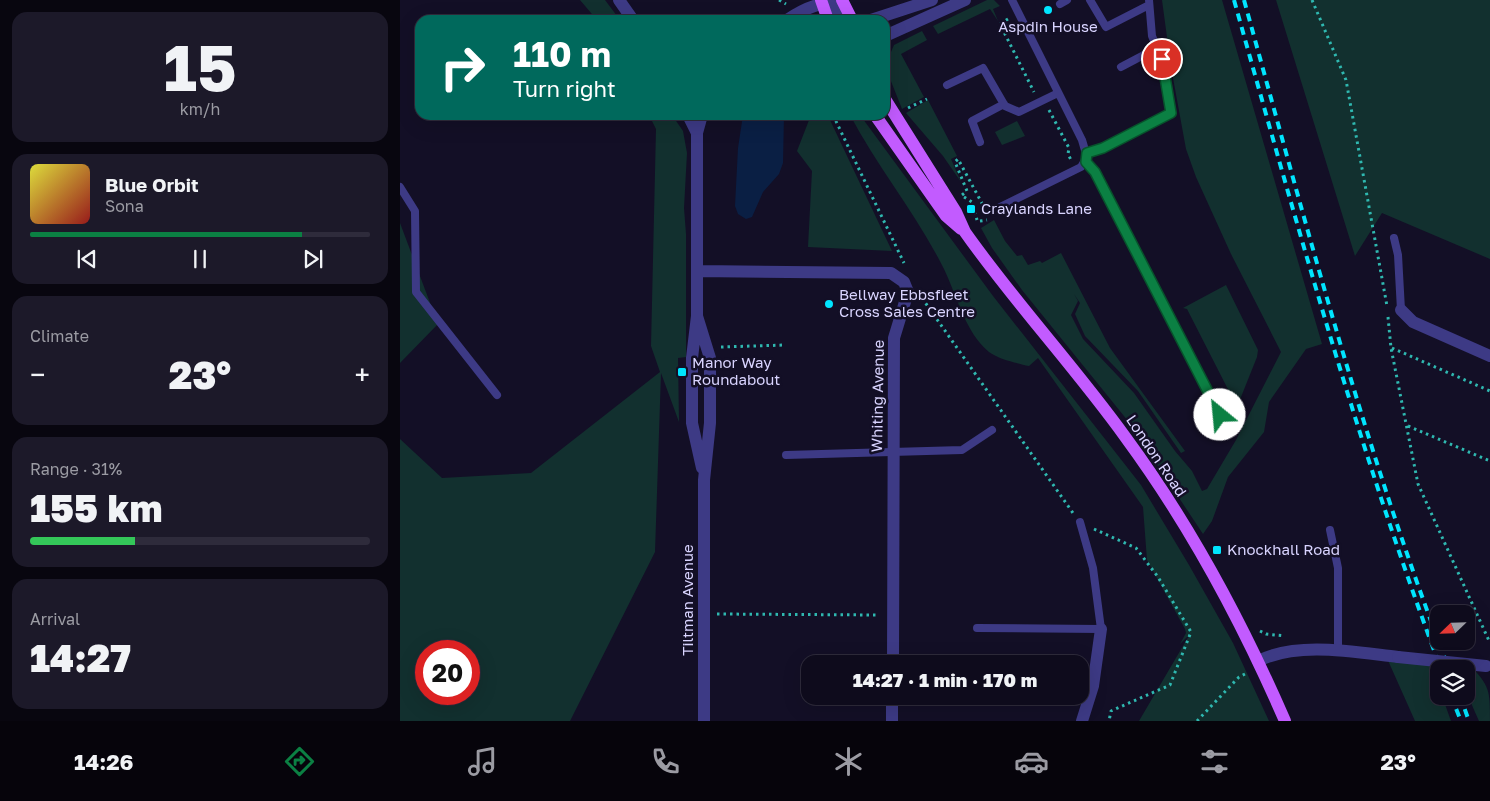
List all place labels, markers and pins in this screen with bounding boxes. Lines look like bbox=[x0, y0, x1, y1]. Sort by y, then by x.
marker: Aspdin House bbox=[1042, 4, 1054, 16]
place label: Aspdin House bbox=[998, 17, 1098, 35]
pin bbox=[1141, 38, 1183, 80]
place label: Craylands Lane bbox=[981, 199, 1092, 217]
marker: Craylands Lane bbox=[965, 203, 977, 215]
place label: Bellway Ebbsfleet Cross Sales Centre bbox=[839, 285, 975, 320]
marker: Bellway Ebbsfleet Cross Sales Centre bbox=[823, 298, 835, 310]
place label: Manor Way Roundabout bbox=[692, 353, 780, 388]
marker: Manor Way Roundabout bbox=[676, 366, 688, 378]
place label: Knockhall Road bbox=[1227, 540, 1340, 558]
marker: Knockhall Road bbox=[1211, 544, 1223, 556]

